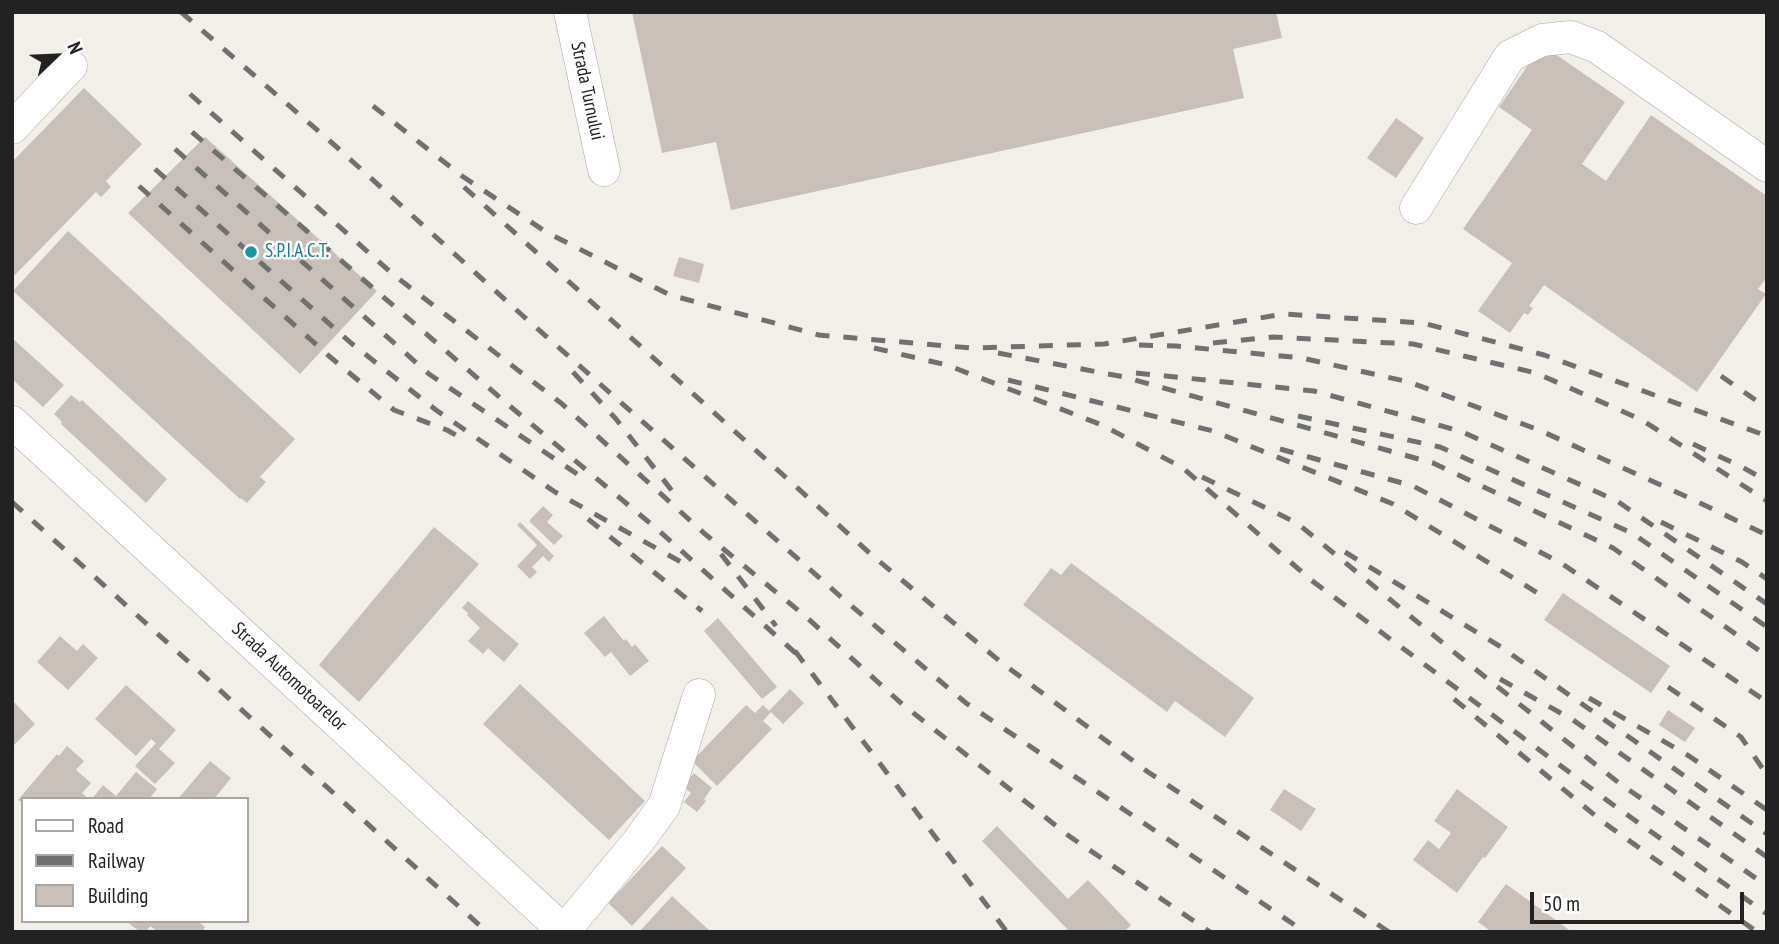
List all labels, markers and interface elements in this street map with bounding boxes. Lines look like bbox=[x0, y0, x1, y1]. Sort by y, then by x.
north arrow bbox=[21, 21, 91, 91]
text: N bbox=[62, 38, 88, 57]
street label: Strada Turnului bbox=[565, 40, 609, 142]
place label: S.P.I.A.C.T. bbox=[265, 241, 329, 263]
marker: S.P.I.A.C.T. bbox=[243, 244, 259, 260]
street label: Strada Automotoarelor bbox=[227, 618, 351, 736]
legend bbox=[21, 797, 248, 923]
text: Road bbox=[88, 812, 124, 839]
text: Railway bbox=[88, 847, 145, 874]
scale bar bbox=[1534, 878, 1748, 922]
text: Building bbox=[88, 882, 148, 909]
text: 50 m bbox=[1543, 890, 1580, 917]

